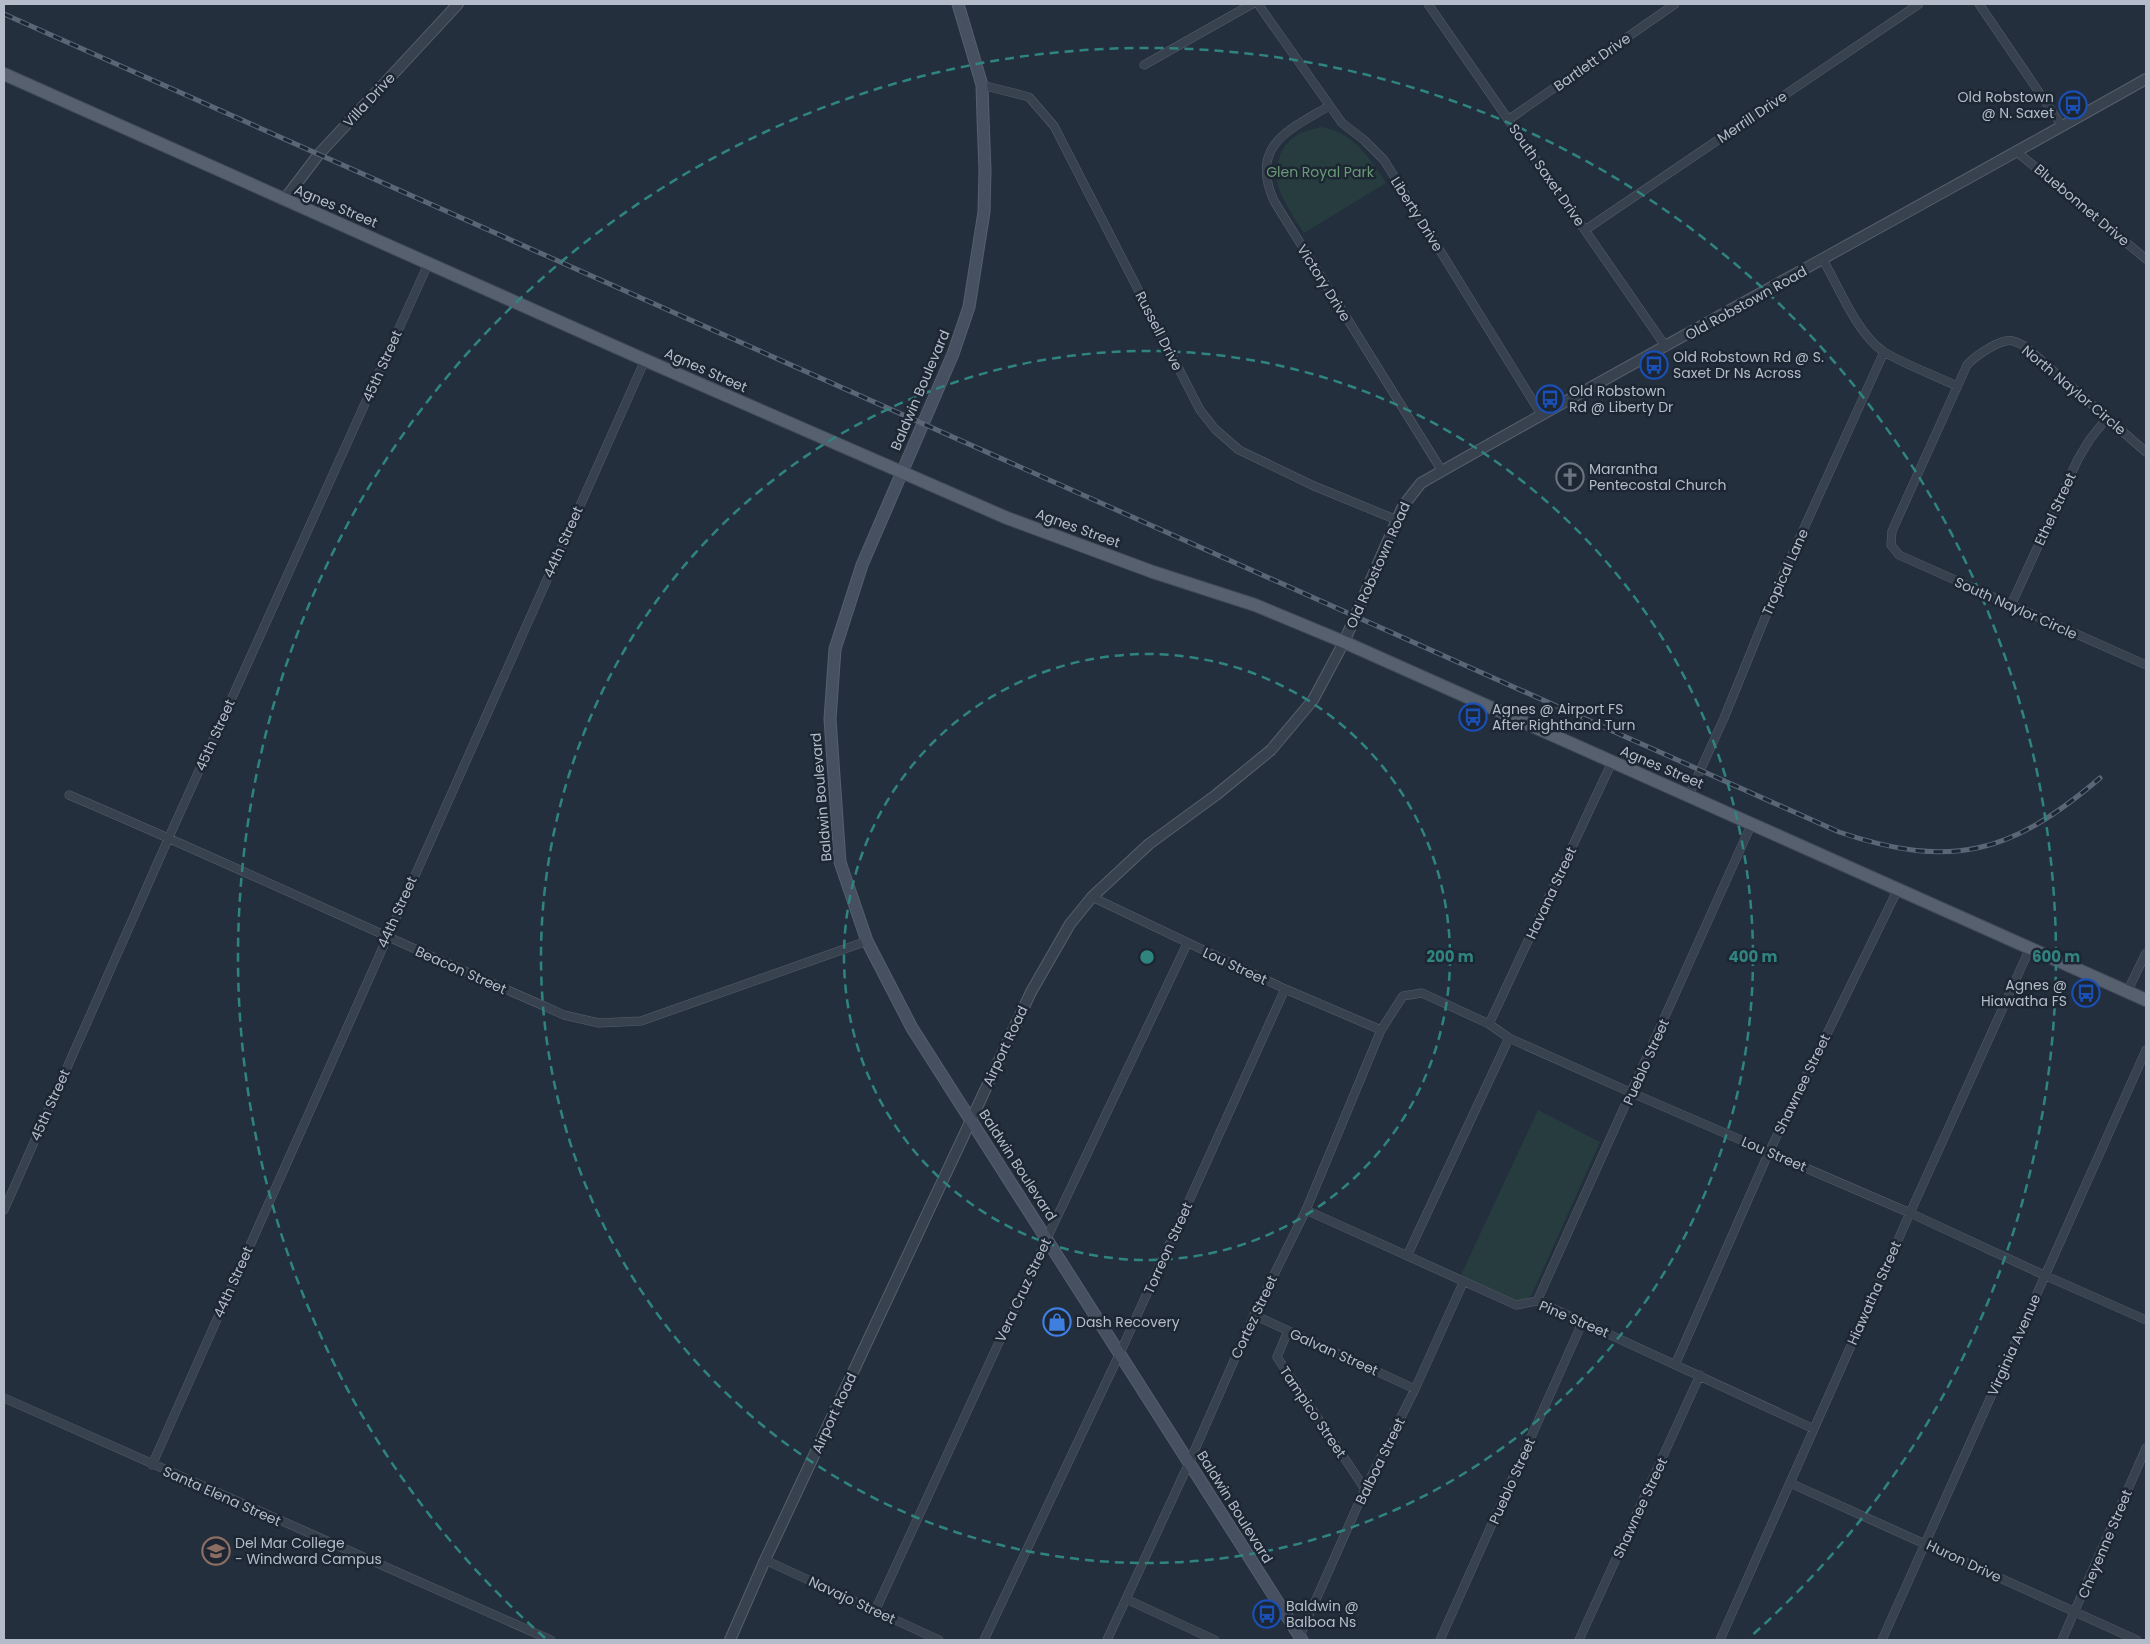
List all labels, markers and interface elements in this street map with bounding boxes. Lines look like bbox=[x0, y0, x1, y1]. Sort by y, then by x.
street label: Bartlett Drive bbox=[1550, 28, 1635, 96]
street label: Villa Drive bbox=[338, 68, 400, 132]
street label: Merrill Drive bbox=[1713, 86, 1791, 148]
place label: Old Robstown @ N. Saxet bbox=[1958, 87, 2054, 123]
bus stop icon: Old Robstown @ N. Saxet bbox=[2058, 90, 2088, 120]
street label: South Saxet Drive bbox=[1504, 120, 1590, 231]
street label: Bluebonnet Drive bbox=[2030, 159, 2134, 251]
park label: Glen Royal Park bbox=[1266, 162, 1375, 182]
street label: Liberty Drive bbox=[1386, 173, 1448, 255]
street label: Agnes Street bbox=[291, 179, 381, 233]
street label: Victory Drive bbox=[1292, 241, 1356, 326]
street label: Old Robstown Road bbox=[1681, 261, 1811, 345]
street label: Russell Drive bbox=[1130, 288, 1188, 374]
street label: 45th Street bbox=[357, 327, 407, 405]
street label: Baldwin Boulevard bbox=[886, 327, 954, 453]
street label: North Naylor Circle bbox=[2018, 340, 2131, 440]
street label: Agnes Street bbox=[661, 343, 751, 397]
place label: Old Robstown Rd @ S. Saxet Dr Ns Across bbox=[1673, 347, 1824, 383]
bus stop icon: Old Robstown Rd @ S. Saxet Dr Ns Across bbox=[1639, 350, 1669, 380]
place label: Old Robstown Rd @ Liberty Dr bbox=[1569, 381, 1673, 417]
bus stop icon: Old Robstown Rd @ Liberty Dr bbox=[1535, 384, 1565, 414]
place label: Marantha Pentecostal Church bbox=[1589, 459, 1726, 495]
church icon: Marantha Pentecostal Church bbox=[1555, 462, 1585, 492]
street label: Ethel Street bbox=[2029, 469, 2081, 549]
street label: Old Robstown Road bbox=[1341, 499, 1415, 631]
street label: 44th Street bbox=[538, 503, 588, 581]
street label: Agnes Street bbox=[1033, 503, 1123, 553]
street label: Tropical Lane bbox=[1757, 525, 1813, 619]
street label: South Naylor Circle bbox=[1951, 572, 2081, 644]
street label: 45th Street bbox=[190, 696, 240, 774]
place label: Agnes @ Airport FS After Righthand Turn bbox=[1492, 699, 1636, 735]
bus stop icon: Agnes @ Airport FS After Righthand Turn bbox=[1458, 702, 1488, 732]
street label: Baldwin Boulevard bbox=[805, 732, 837, 862]
street label: Agnes Street bbox=[1617, 740, 1707, 794]
street label: Havana Street bbox=[1521, 844, 1581, 942]
street label: 44th Street bbox=[372, 873, 422, 951]
street label: Beacon Street bbox=[412, 941, 510, 999]
street label: Lou Street bbox=[1200, 942, 1270, 990]
text: 200 m bbox=[1426, 946, 1474, 967]
text: 400 m bbox=[1729, 946, 1778, 967]
text: 600 m bbox=[2032, 946, 2080, 967]
centre of rings bbox=[1138, 948, 1156, 966]
place label: Agnes @ Hiawatha FS bbox=[1981, 975, 2067, 1011]
bus stop icon: Agnes @ Hiawatha FS bbox=[2071, 978, 2101, 1008]
street label: Airport Road bbox=[978, 1002, 1032, 1090]
street label: Pueblo Street bbox=[1618, 1016, 1674, 1108]
street label: Shawnee Street bbox=[1769, 1031, 1835, 1137]
street label: 45th Street bbox=[25, 1066, 75, 1144]
street label: Baldwin Boulevard bbox=[974, 1105, 1062, 1225]
street label: Lou Street bbox=[1738, 1131, 1810, 1177]
street label: Torreon Street bbox=[1139, 1199, 1197, 1297]
street label: Vera Cruz Street bbox=[990, 1235, 1056, 1345]
street label: Hiawatha Street bbox=[1842, 1238, 1906, 1348]
street label: 44th Street bbox=[208, 1243, 258, 1321]
street label: Cortez Street bbox=[1226, 1272, 1282, 1362]
street label: Virginia Avenue bbox=[1983, 1291, 2045, 1399]
street label: Pine Street bbox=[1536, 1295, 1612, 1343]
shop icon: Dash Recovery bbox=[1042, 1307, 1072, 1337]
place label: Dash Recovery bbox=[1076, 1312, 1180, 1332]
street label: Galvan Street bbox=[1287, 1324, 1381, 1380]
street label: Tampico Street bbox=[1275, 1362, 1351, 1462]
street label: Airport Road bbox=[807, 1369, 861, 1457]
street label: Balboa Street bbox=[1350, 1414, 1410, 1508]
street label: Pueblo Street bbox=[1484, 1435, 1540, 1527]
street label: Baldwin Boulevard bbox=[1192, 1447, 1278, 1567]
street label: Shawnee Street bbox=[1608, 1454, 1672, 1562]
street label: Santa Elena Street bbox=[160, 1461, 284, 1531]
street label: Cheyenne Street bbox=[2073, 1487, 2137, 1601]
place label: Del Mar College - Windward Campus bbox=[235, 1533, 382, 1569]
street label: Huron Drive bbox=[1923, 1535, 2005, 1587]
school or university icon: Del Mar College - Windward Campus bbox=[201, 1536, 231, 1566]
street label: Navajo Street bbox=[805, 1571, 899, 1629]
place label: Baldwin @ Balboa Ns bbox=[1286, 1596, 1359, 1632]
bus stop icon: Baldwin @ Balboa Ns bbox=[1252, 1599, 1282, 1629]

